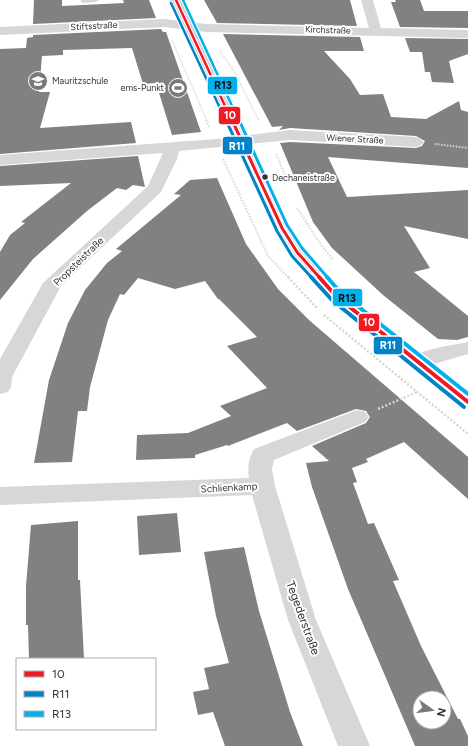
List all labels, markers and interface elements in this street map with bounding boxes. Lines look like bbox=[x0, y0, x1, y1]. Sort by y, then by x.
street label: Stiftsstraße bbox=[70, 19, 118, 32]
street label: Kirchstraße bbox=[305, 23, 351, 36]
school or university icon: Mauritzschule bbox=[27, 70, 49, 92]
place label: Mauritzschule bbox=[52, 75, 108, 86]
line badge: R13 bbox=[207, 76, 238, 95]
sports icon: ems-Punkt bbox=[167, 77, 189, 99]
text: R13 bbox=[214, 79, 232, 92]
place label: ems-Punkt bbox=[120, 82, 165, 93]
line badge: 10 bbox=[218, 106, 241, 125]
text: 10 bbox=[224, 109, 236, 122]
street label: Wiener Straße bbox=[326, 132, 384, 145]
line badge: R11 bbox=[222, 136, 253, 155]
text: R11 bbox=[229, 140, 245, 153]
marker: Dechaneistraße bbox=[260, 172, 270, 182]
place label: Dechaneistraße bbox=[272, 172, 335, 183]
street label: Propsteistraße bbox=[50, 234, 107, 289]
line badge: R13 bbox=[332, 288, 363, 307]
text: R13 bbox=[338, 292, 356, 305]
line badge: 10 bbox=[358, 313, 380, 332]
text: 10 bbox=[363, 316, 375, 329]
line badge: R11 bbox=[373, 336, 403, 355]
text: R11 bbox=[380, 339, 396, 352]
street label: Schlienkamp bbox=[200, 480, 258, 495]
street label: Tegederstraße bbox=[283, 579, 323, 657]
legend bbox=[16, 658, 156, 730]
text: 10 bbox=[52, 667, 65, 681]
text: R11 bbox=[52, 687, 69, 701]
north arrow bbox=[412, 690, 452, 730]
text: R13 bbox=[52, 707, 71, 721]
text: N bbox=[434, 707, 449, 718]

